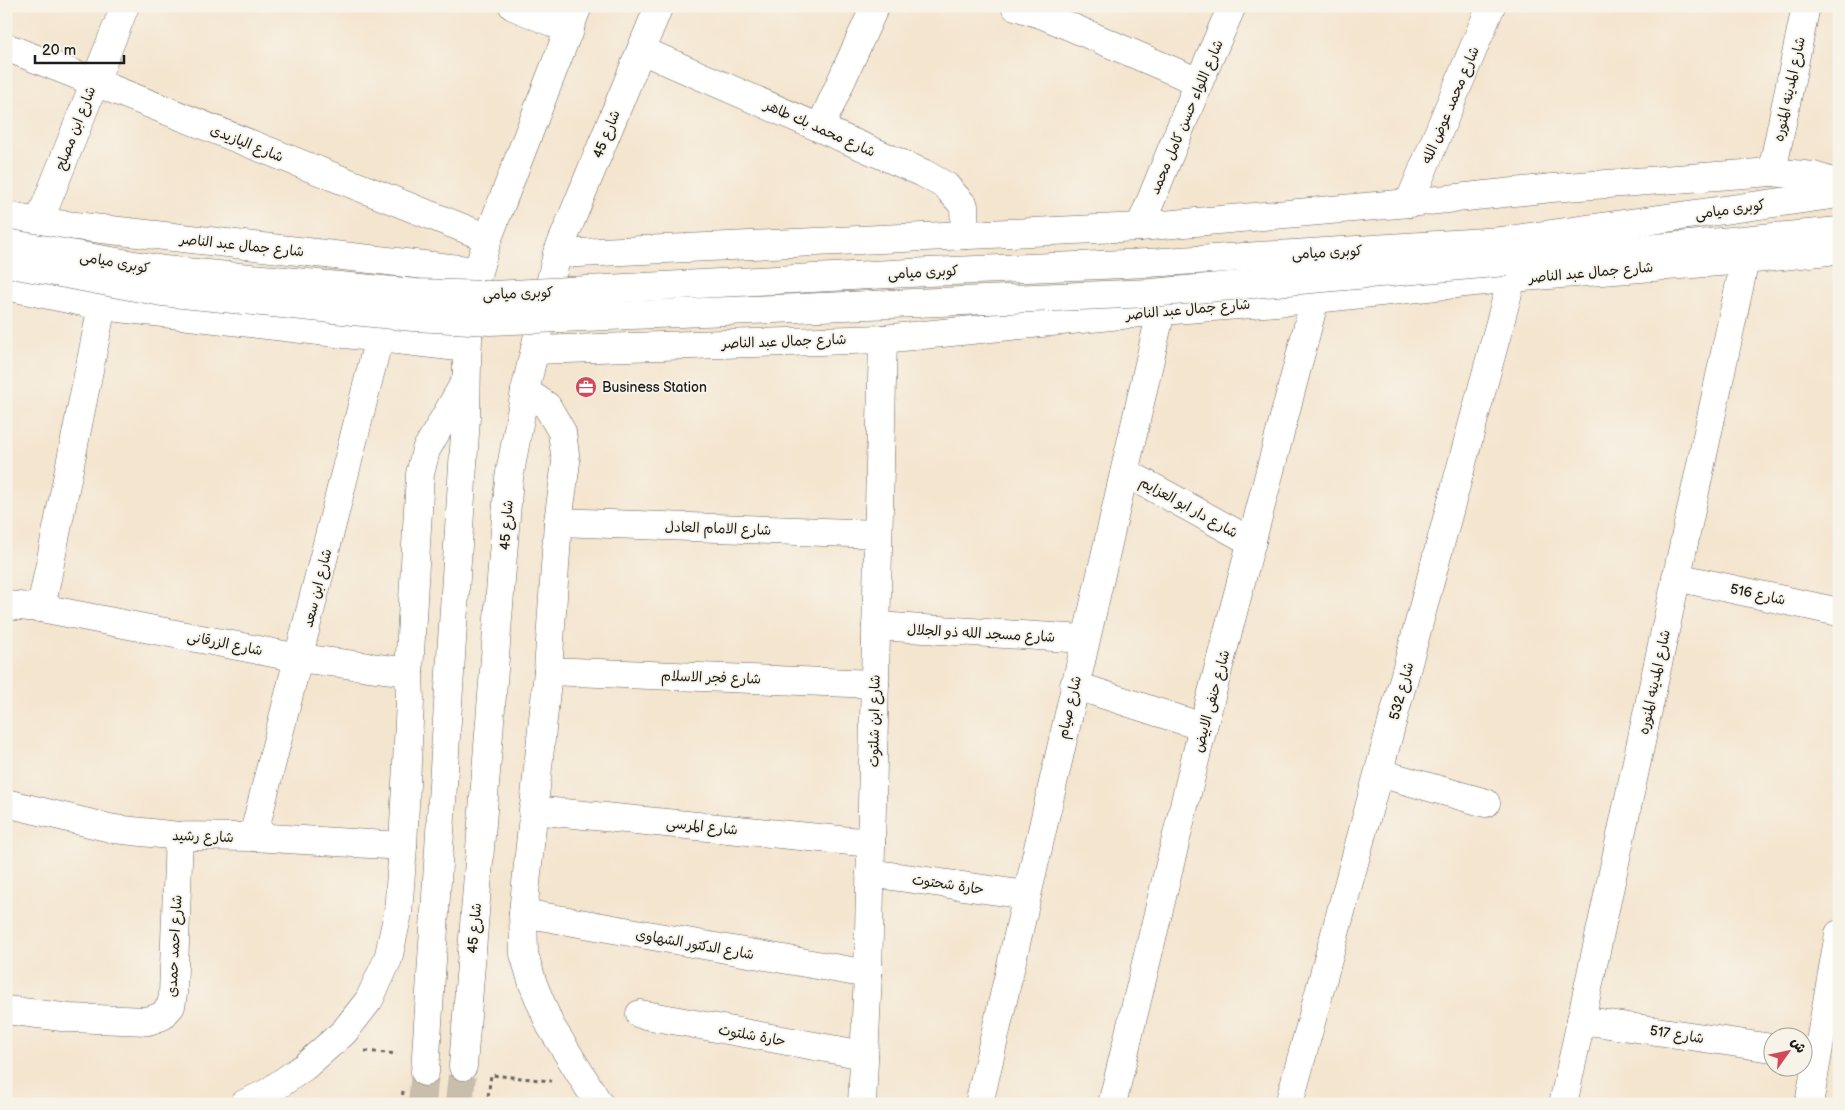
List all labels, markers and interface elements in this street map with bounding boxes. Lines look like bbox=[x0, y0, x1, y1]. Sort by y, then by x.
scale bar bbox=[35, 32, 124, 64]
street label: شارع المدينه المنوره bbox=[1770, 35, 1810, 143]
street label: شارع اللواء حسن كامل محمد bbox=[1146, 37, 1228, 198]
text: 20 m bbox=[42, 41, 76, 60]
street label: شارع محمد عوض الله bbox=[1418, 44, 1484, 167]
street label: شارع ابن مصلح bbox=[52, 84, 100, 173]
street label: شارع محمد بك طاهر bbox=[760, 96, 878, 161]
street label: شارع 45 bbox=[589, 108, 625, 161]
street label: شارع اليازيدى bbox=[207, 121, 286, 167]
street label: كوبرى ميامى bbox=[1694, 196, 1766, 224]
street label: شارع جمال عبد الناصر bbox=[178, 230, 305, 261]
street label: كوبرى ميامى bbox=[1291, 242, 1363, 264]
street label: كوبرى ميامى bbox=[78, 248, 151, 278]
street label: شارع جمال عبد الناصر bbox=[1527, 259, 1654, 287]
street label: كوبرى ميامى bbox=[887, 262, 959, 284]
street label: كوبرى ميامى bbox=[482, 284, 554, 304]
street label: شارع جمال عبد الناصر bbox=[1124, 296, 1251, 324]
street label: شارع جمال عبد الناصر bbox=[720, 331, 847, 353]
office icon: Business Station bbox=[574, 375, 598, 399]
place label: Business Station bbox=[602, 379, 707, 396]
street label: شارع دار ابو العزايم bbox=[1136, 473, 1241, 543]
street label: شارع 45 bbox=[496, 499, 518, 551]
street label: شارع الامام العادل bbox=[664, 518, 771, 541]
street label: شارع ابن سعد bbox=[299, 547, 336, 629]
street label: شارع 516 bbox=[1728, 580, 1787, 610]
street label: شارع مسجد الله ذو الجلال bbox=[906, 621, 1055, 647]
street label: شارع الزرقانى bbox=[186, 628, 264, 660]
street label: شارع المدينه المنوره bbox=[1635, 628, 1675, 736]
street label: شارع حنفى الابيض bbox=[1190, 648, 1234, 754]
street label: شارع 532 bbox=[1386, 660, 1418, 722]
street label: شارع فجر الاسلام bbox=[661, 667, 761, 690]
street label: شارع ابن شلتوت bbox=[865, 674, 885, 768]
street label: شارع صيام bbox=[1054, 674, 1087, 741]
street label: شارع المرسى bbox=[665, 814, 739, 840]
street label: شارع رشيد bbox=[172, 827, 234, 847]
street label: حارة شحتوت bbox=[911, 871, 985, 898]
street label: شارع احمد حمدى bbox=[163, 894, 187, 998]
street label: شارع 45 bbox=[464, 902, 486, 954]
street label: شارع الدكتور الشهاوى bbox=[634, 926, 755, 964]
street label: حارة شلتوت bbox=[717, 1021, 787, 1050]
street label: شارع 517 bbox=[1649, 1022, 1705, 1048]
north arrow bbox=[1762, 1028, 1812, 1078]
text: ش bbox=[1787, 1034, 1810, 1056]

